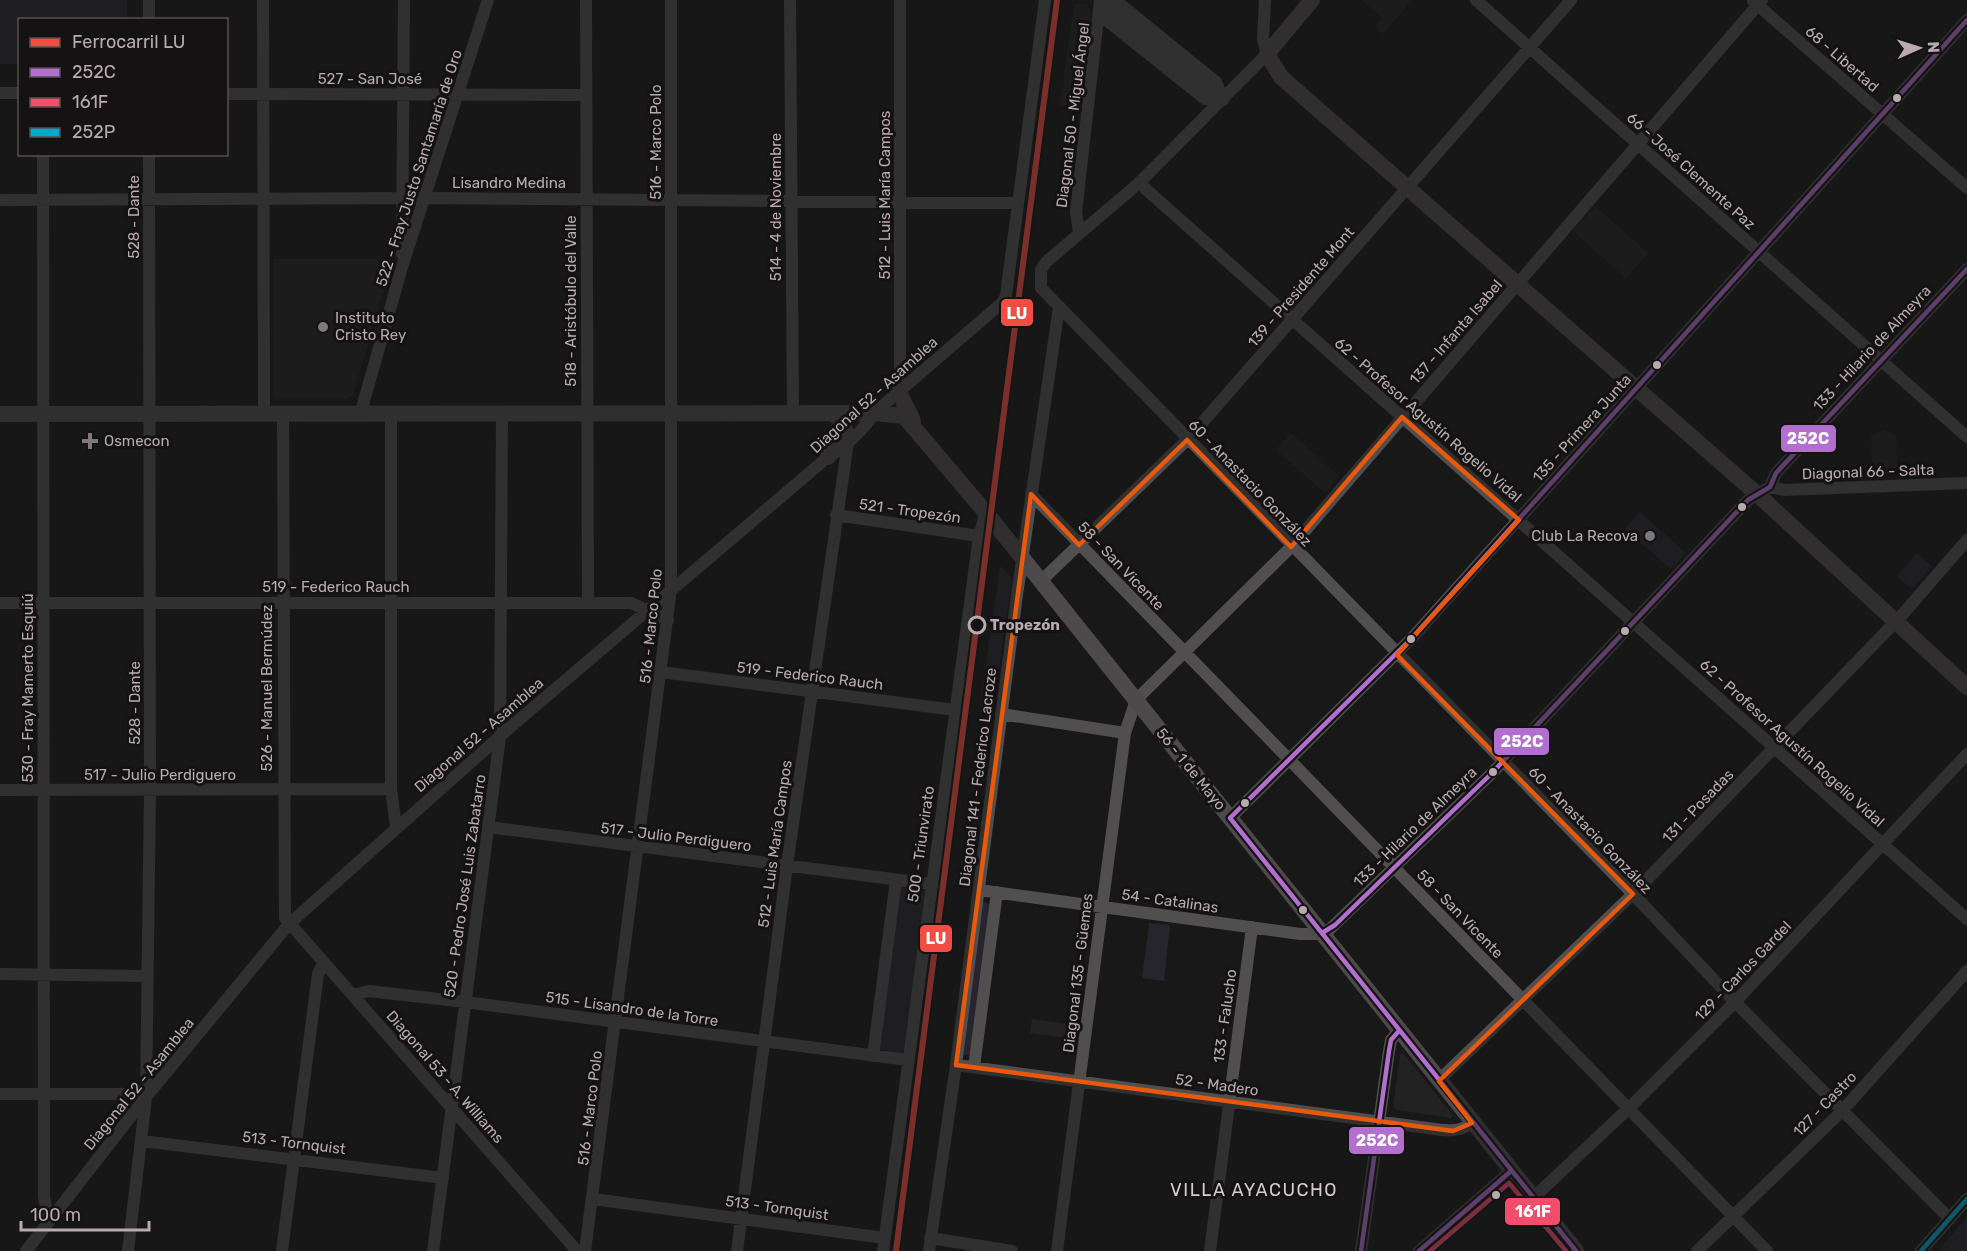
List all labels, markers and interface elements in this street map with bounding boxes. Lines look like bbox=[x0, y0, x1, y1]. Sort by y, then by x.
legend bbox=[18, 18, 228, 156]
north arrow bbox=[1889, 18, 1949, 78]
street label: Diagonal 50 - Miguel Ángel bbox=[1053, 21, 1093, 209]
street label: 68 - Libertad bbox=[1802, 22, 1882, 96]
text: Ferrocarril LU bbox=[72, 31, 185, 53]
text: N bbox=[1924, 41, 1943, 53]
street label: 522 - Fray Justo Santamaría de Oro bbox=[372, 47, 466, 289]
text: 252C bbox=[72, 61, 116, 83]
street label: 527 - San José bbox=[318, 70, 422, 88]
street label: 516 - Marco Polo bbox=[647, 84, 665, 200]
text: 161F bbox=[72, 91, 108, 113]
unlabelled marker bbox=[1891, 92, 1903, 104]
street label: 66 - José Clemente Paz bbox=[1623, 109, 1759, 234]
street label: 512 - Luis María Campos bbox=[876, 110, 894, 279]
text: 252P bbox=[72, 121, 115, 143]
street label: 514 - 4 de Noviembre bbox=[767, 133, 785, 281]
street label: Lisandro Medina bbox=[452, 174, 566, 192]
street label: 528 - Dante bbox=[125, 175, 143, 259]
street label: 518 - Aristóbulo del Valle bbox=[562, 215, 580, 387]
street label: 139 - Presidente Mont bbox=[1244, 223, 1358, 351]
street label: 137 - Infanta Isabel bbox=[1406, 276, 1506, 388]
street label: 133 - Hilario de Almeyra bbox=[1809, 282, 1935, 414]
line badge: LU bbox=[1000, 298, 1034, 327]
text: LU bbox=[1007, 304, 1027, 323]
place label: Instituto Cristo Rey bbox=[335, 309, 406, 344]
marker: Instituto Cristo Rey bbox=[316, 320, 330, 334]
street label: Diagonal 52 - Asamblea bbox=[807, 333, 941, 457]
street label: 62 - Profesor Agustín Rogelio Vidal bbox=[1331, 334, 1525, 506]
unlabelled marker bbox=[1651, 359, 1663, 371]
street label: 135 - Primera Junta bbox=[1529, 370, 1635, 486]
street label: 60 - Anastacio González bbox=[1185, 416, 1316, 551]
line badge: 252C bbox=[1780, 424, 1837, 453]
text: 252C bbox=[1787, 429, 1829, 448]
marker: Osmecon bbox=[81, 432, 99, 450]
place label: Osmecon bbox=[104, 432, 170, 450]
street label: Diagonal 66 - Salta bbox=[1801, 461, 1935, 483]
street label: 521 - Tropezón bbox=[858, 495, 962, 527]
unlabelled marker bbox=[1736, 501, 1748, 513]
street label: 58 - San Vicente bbox=[1074, 518, 1168, 614]
place label: Club La Recova bbox=[1531, 527, 1638, 545]
marker: Club La Recova bbox=[1643, 529, 1657, 543]
street label: 516 - Marco Polo bbox=[636, 568, 666, 684]
street label: 519 - Federico Rauch bbox=[262, 578, 410, 596]
street label: 530 - Fray Mamerto Esquiú bbox=[19, 593, 37, 783]
street label: 526 - Manuel Bermúdez bbox=[258, 604, 276, 771]
marker: Tropezón bbox=[968, 616, 986, 634]
place label: Tropezón bbox=[990, 616, 1060, 634]
unlabelled marker bbox=[1619, 625, 1631, 637]
unlabelled marker bbox=[1405, 633, 1417, 645]
street label: 62 - Profesor Agustín Rogelio Vidal bbox=[1696, 655, 1888, 831]
street label: 519 - Federico Rauch bbox=[736, 658, 884, 694]
street label: 528 - Dante bbox=[126, 661, 144, 745]
street label: Diagonal 141 - Federico Lacroze bbox=[956, 667, 1000, 887]
street label: Diagonal 52 - Asamblea bbox=[411, 674, 547, 796]
street label: 56 - 1 de Mayo bbox=[1152, 724, 1230, 814]
line badge: 252C bbox=[1493, 727, 1550, 756]
text: 252C bbox=[1501, 732, 1543, 751]
street label: 512 - Luis María Campos bbox=[754, 759, 796, 929]
street label: 133 - Hilario de Almeyra bbox=[1349, 763, 1481, 891]
street label: 60 - Anastacio González bbox=[1525, 763, 1656, 898]
street label: 131 - Posadas bbox=[1658, 765, 1738, 846]
street label: 517 - Julio Perdiguero bbox=[84, 766, 236, 784]
unlabelled marker bbox=[1487, 766, 1499, 778]
street label: 520 - Pedro José Luis Zabatarro bbox=[440, 773, 490, 999]
street label: 500 - Triunvirato bbox=[904, 785, 938, 903]
unlabelled marker bbox=[1239, 797, 1251, 809]
street label: 517 - Julio Perdiguero bbox=[599, 819, 753, 855]
street label: 58 - San Vicente bbox=[1413, 866, 1507, 962]
street label: 54 - Catalinas bbox=[1120, 885, 1220, 917]
street label: Diagonal 135 - Güemes bbox=[1059, 892, 1097, 1054]
unlabelled marker bbox=[1297, 904, 1309, 916]
street label: 129 - Carlos Gardel bbox=[1691, 918, 1795, 1024]
line badge: LU bbox=[919, 924, 953, 953]
text: LU bbox=[926, 929, 946, 948]
street label: 133 - Falucho bbox=[1210, 968, 1240, 1064]
street label: 515 - Lisandro de la Torre bbox=[544, 988, 720, 1030]
street label: Diagonal 53 - A. Williams bbox=[383, 1007, 508, 1147]
street label: Diagonal 52 - Asamblea bbox=[80, 1014, 198, 1154]
street label: 516 - Marco Polo bbox=[574, 1050, 606, 1166]
street label: 127 - Castro bbox=[1790, 1068, 1860, 1140]
street label: 52 - Madero bbox=[1174, 1070, 1260, 1100]
line badge: 252C bbox=[1348, 1126, 1405, 1155]
street label: 513 - Tornquist bbox=[241, 1128, 347, 1158]
text: 252C bbox=[1356, 1131, 1398, 1150]
district label: VILLA AYACUCHO bbox=[1170, 1179, 1338, 1201]
unlabelled marker bbox=[1490, 1189, 1502, 1201]
street label: 513 - Tornquist bbox=[724, 1192, 830, 1224]
scale bar bbox=[21, 1194, 148, 1232]
line badge: 161F bbox=[1504, 1197, 1561, 1226]
text: 161F bbox=[1515, 1202, 1551, 1221]
text: 100 m bbox=[30, 1204, 81, 1226]

